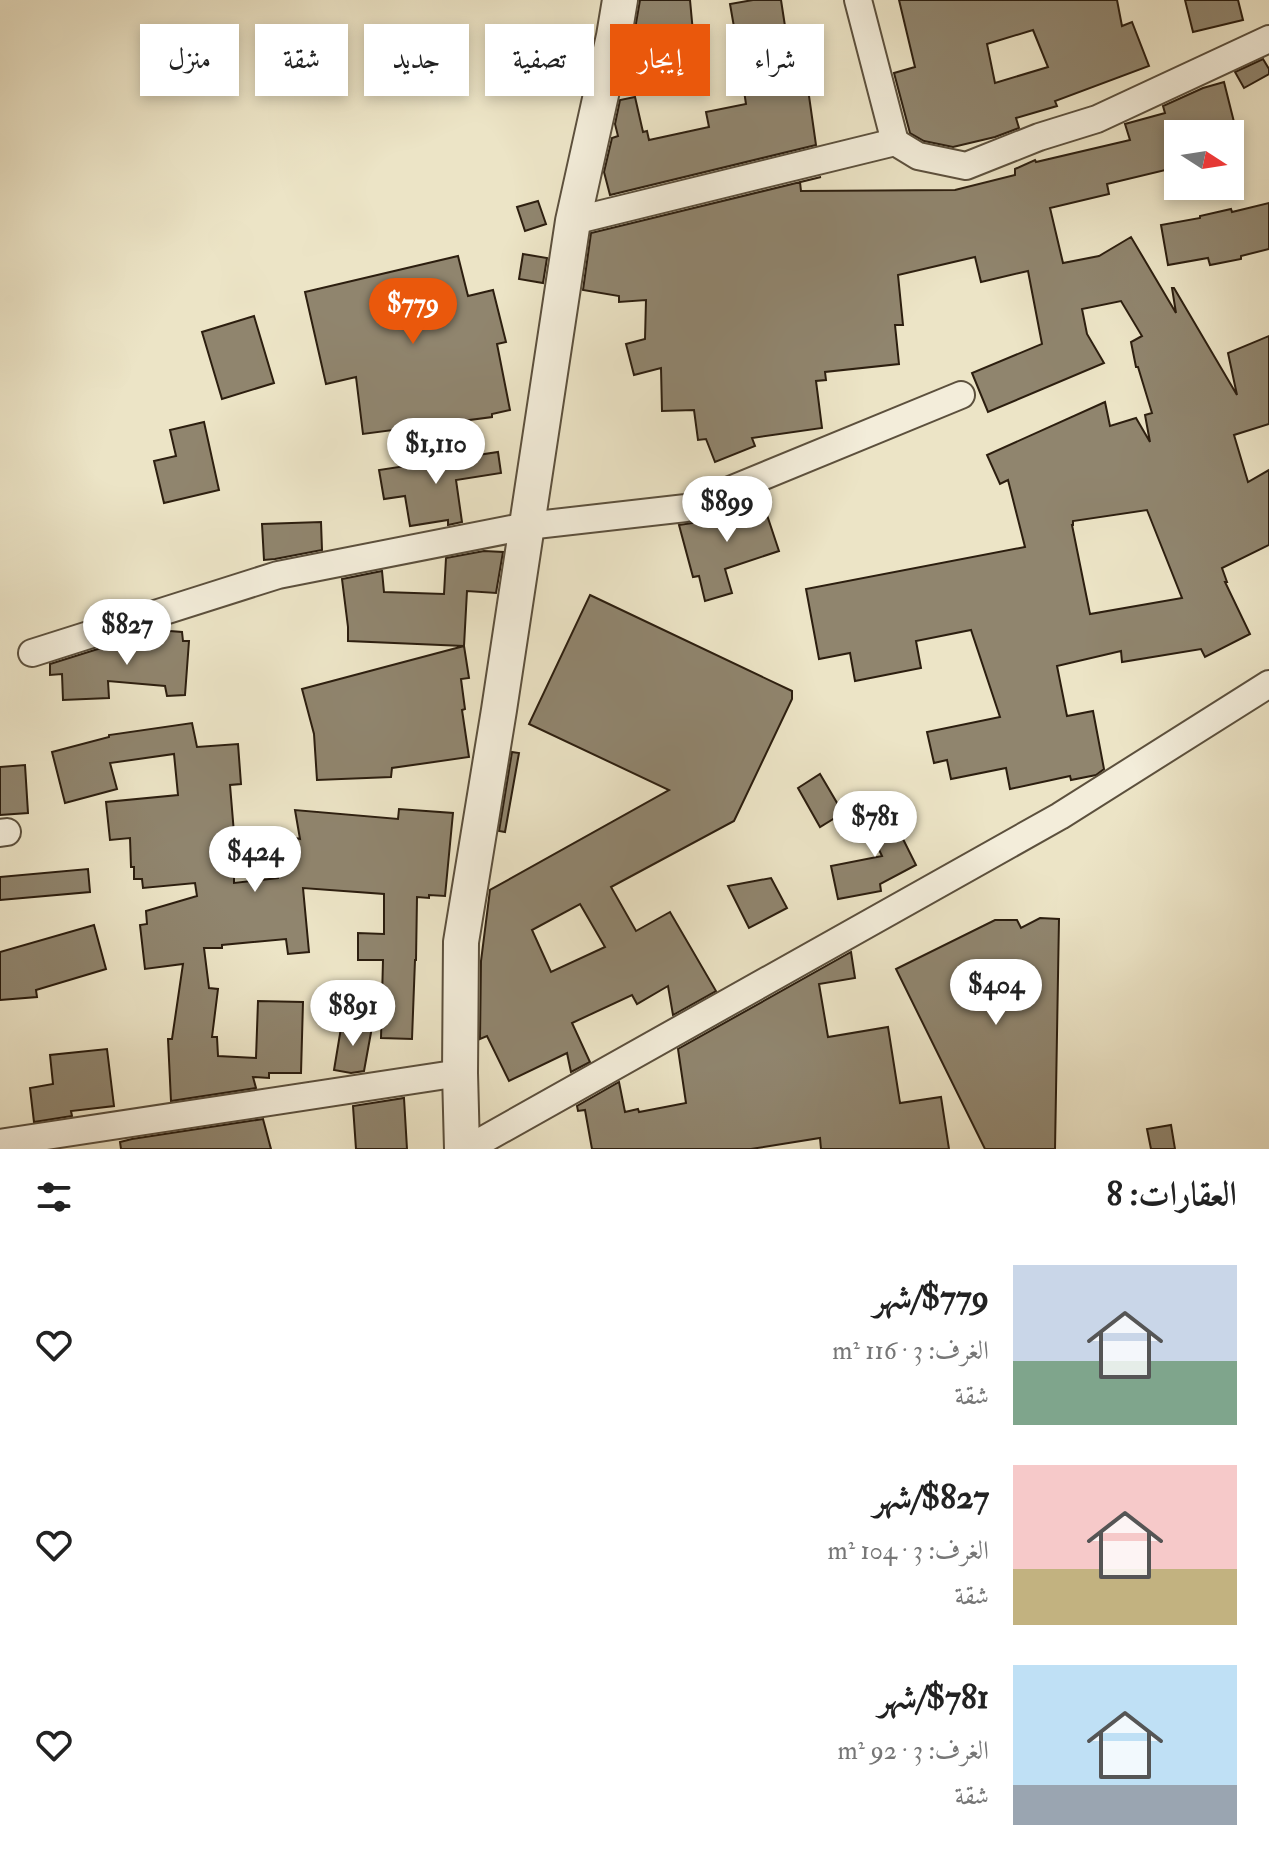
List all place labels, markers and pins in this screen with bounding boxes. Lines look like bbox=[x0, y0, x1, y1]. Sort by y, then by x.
pin: $779 bbox=[366, 278, 460, 346]
pin: $1,110 bbox=[371, 418, 501, 486]
pin: $899 bbox=[680, 476, 774, 544]
pin: $827 bbox=[80, 599, 174, 667]
pin: $781 bbox=[828, 791, 922, 859]
pin: $424 bbox=[208, 826, 302, 894]
pin: $404 bbox=[949, 959, 1043, 1027]
pin: $891 bbox=[306, 980, 400, 1048]

